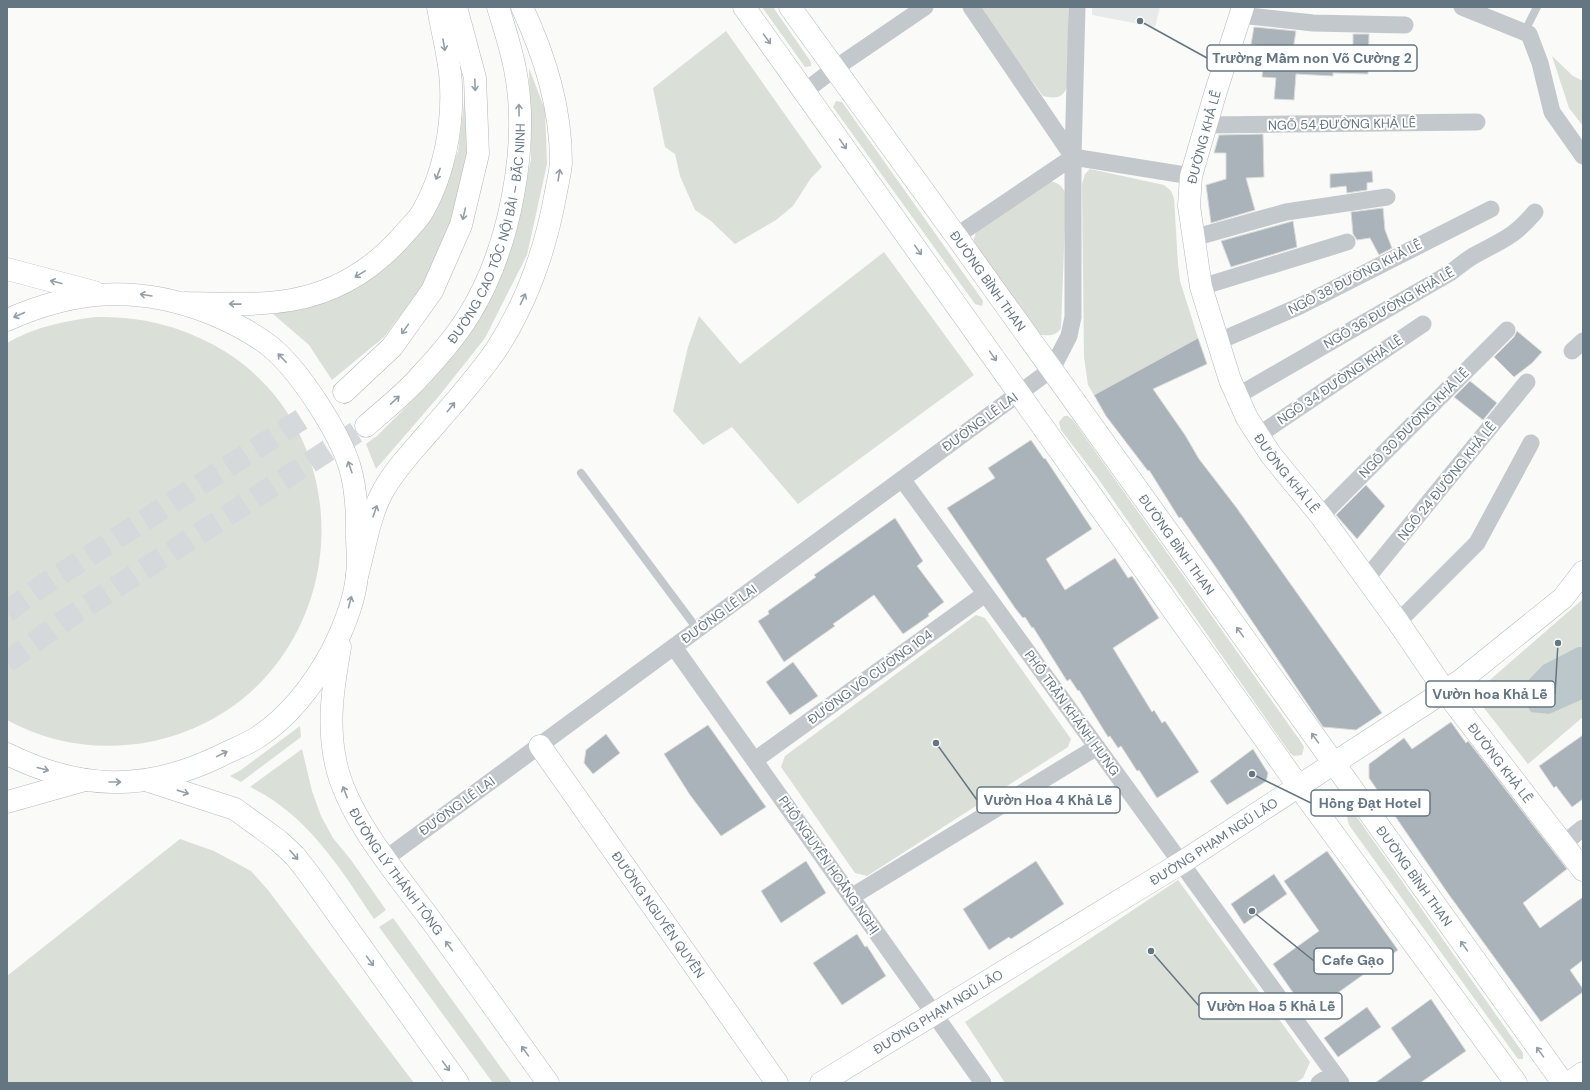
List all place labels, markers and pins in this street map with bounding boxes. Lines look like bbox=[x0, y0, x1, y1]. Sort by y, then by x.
callout: Trường Mầm non Võ Cường 2 bbox=[1207, 45, 1417, 71]
callout: Vườn hoa Khả Lễ bbox=[1426, 681, 1555, 707]
callout: Vườn Hoa 4 Khả Lễ bbox=[977, 787, 1120, 813]
callout: Hồng Đạt Hotel bbox=[1311, 790, 1430, 816]
callout: Cafe Gạo bbox=[1314, 948, 1393, 974]
callout: Vườn Hoa 5 Khả Lễ bbox=[1199, 993, 1342, 1019]

